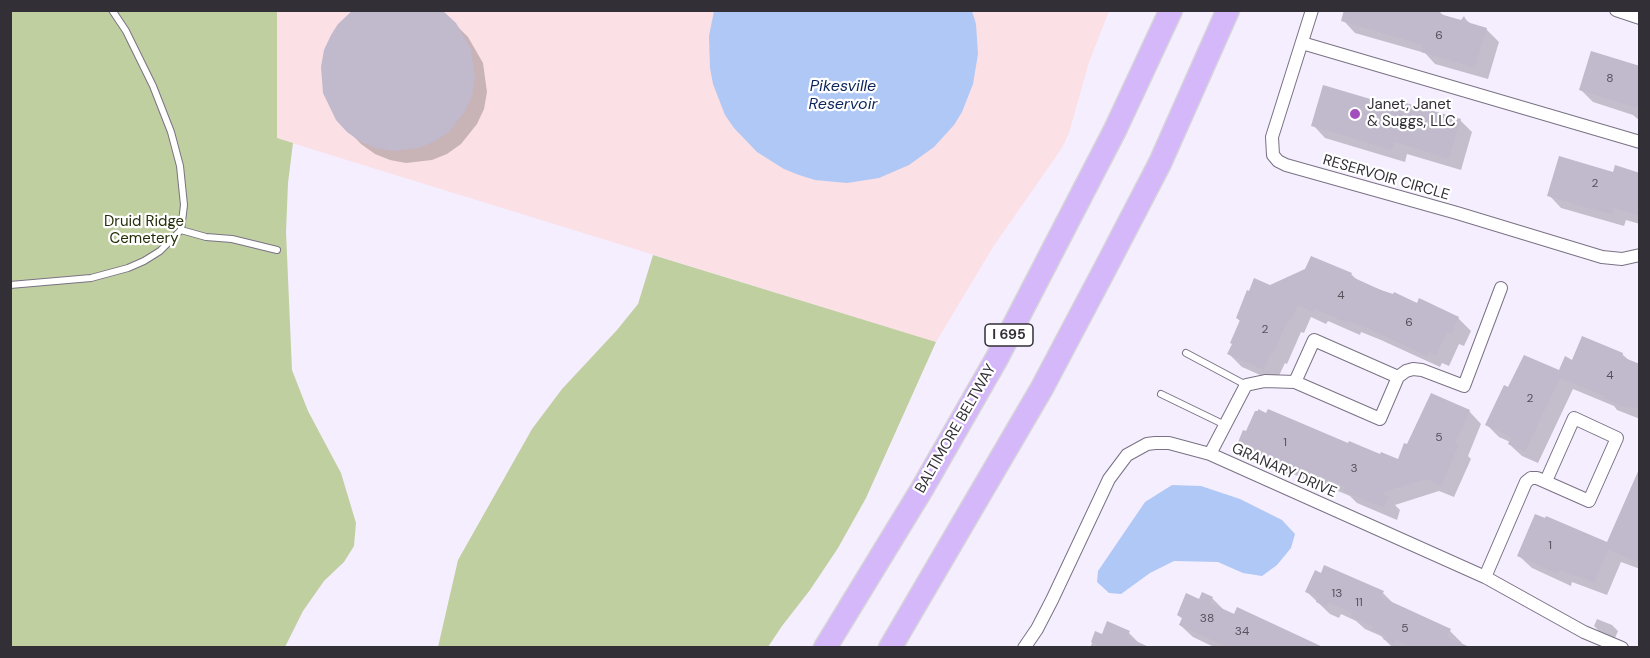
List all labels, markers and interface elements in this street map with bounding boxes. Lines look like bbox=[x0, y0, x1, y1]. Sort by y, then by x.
house number: 6 bbox=[1435, 29, 1443, 43]
house number: 8 bbox=[1606, 72, 1614, 86]
water label: Pikesville Reservoir bbox=[809, 77, 877, 115]
place label: Janet, Janet & Suggs, LLC bbox=[1367, 96, 1456, 131]
marker: Janet, Janet & Suggs, LLC bbox=[1348, 107, 1362, 121]
street label: RESERVOIR CIRCLE bbox=[1321, 151, 1451, 205]
house number: 2 bbox=[1592, 177, 1598, 191]
park label: Druid Ridge Cemetery bbox=[104, 213, 184, 248]
house number: 4 bbox=[1337, 289, 1345, 303]
house number: 6 bbox=[1405, 316, 1413, 330]
house number: 2 bbox=[1262, 323, 1268, 337]
road number: I 695 bbox=[985, 324, 1033, 346]
street label: BALTIMORE BELTWAY bbox=[912, 361, 1000, 497]
house number: 4 bbox=[1606, 369, 1614, 383]
house number: 2 bbox=[1527, 392, 1533, 406]
house number: 5 bbox=[1435, 431, 1443, 445]
house number: 1 bbox=[1283, 436, 1287, 450]
street label: GRANARY DRIVE bbox=[1229, 440, 1339, 502]
house number: 3 bbox=[1350, 462, 1358, 476]
house number: 1 bbox=[1548, 539, 1552, 553]
house number: 13 bbox=[1332, 587, 1342, 601]
house number: 11 bbox=[1355, 596, 1363, 610]
house number: 38 bbox=[1200, 612, 1214, 626]
house number: 5 bbox=[1401, 622, 1409, 636]
house number: 34 bbox=[1235, 625, 1249, 639]

